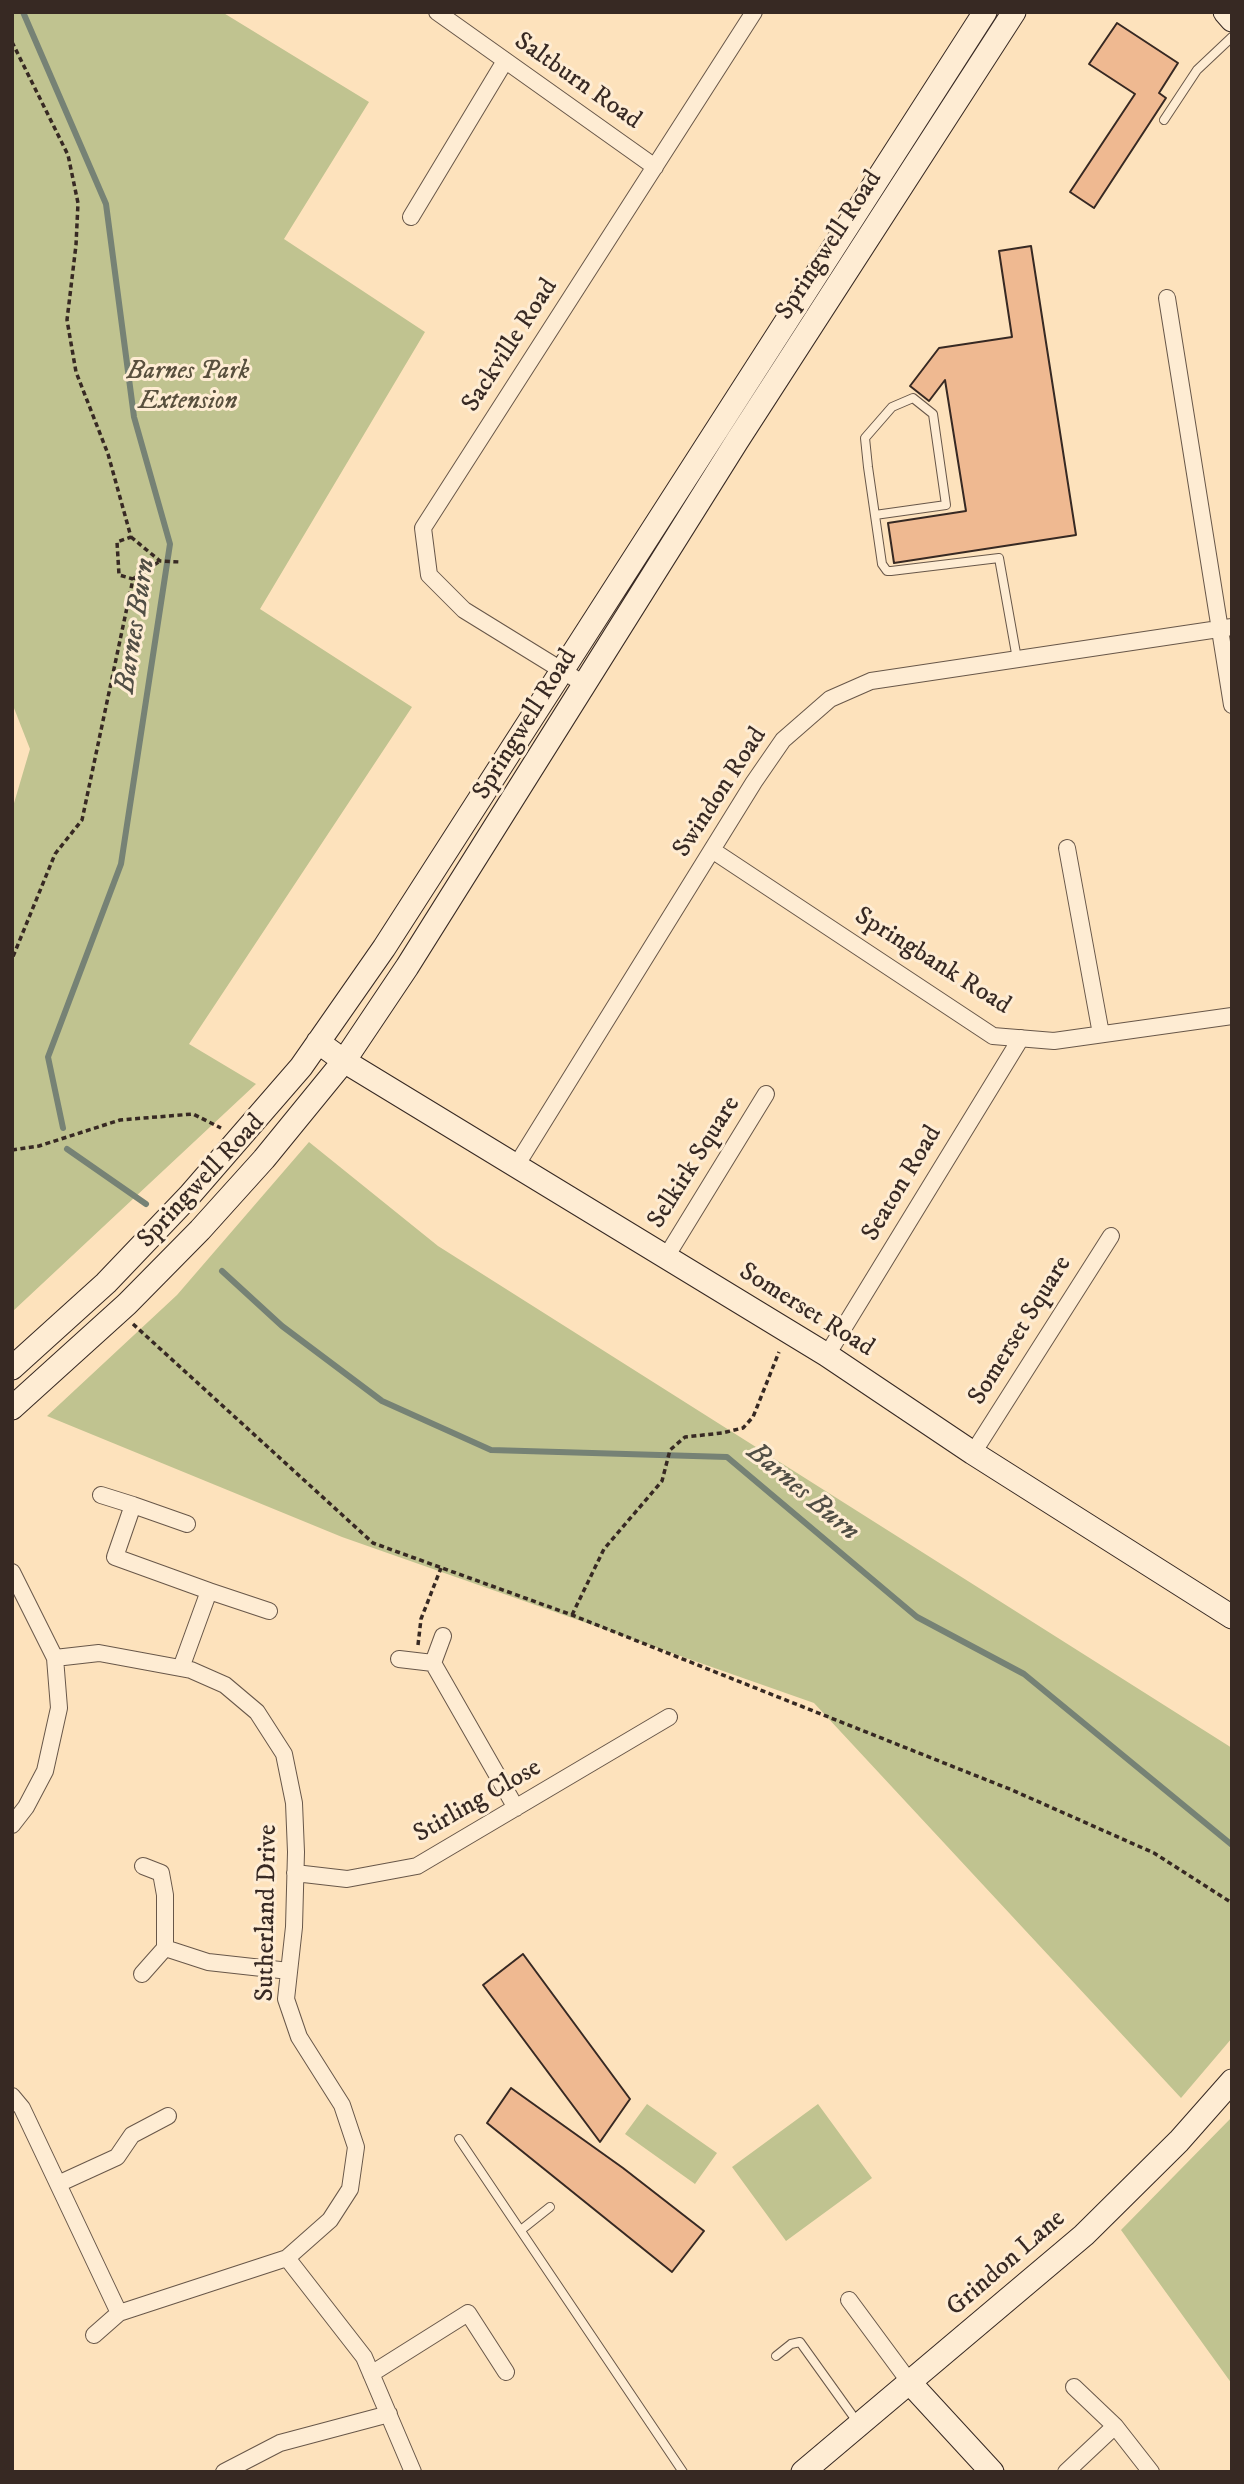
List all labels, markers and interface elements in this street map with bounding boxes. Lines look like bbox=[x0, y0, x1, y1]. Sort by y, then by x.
street label: Saltburn Road bbox=[507, 27, 647, 137]
street label: Springwell Road bbox=[770, 165, 890, 327]
street label: Sackville Road bbox=[456, 274, 566, 418]
park label: Barnes Park Extension bbox=[127, 357, 249, 418]
water label: Barnes Burn bbox=[110, 556, 164, 696]
street label: Springwell Road bbox=[467, 644, 585, 806]
street label: Swindon Road bbox=[667, 722, 775, 864]
street label: Springbank Road bbox=[848, 902, 1016, 1022]
street label: Selkirk Square bbox=[642, 1091, 748, 1235]
street label: Springwell Road bbox=[132, 1108, 272, 1256]
street label: Seaton Road bbox=[856, 1120, 950, 1248]
street label: Somerset Square bbox=[963, 1251, 1079, 1411]
street label: Somerset Road bbox=[733, 1257, 879, 1365]
water label: Barnes Burn bbox=[739, 1436, 865, 1550]
street label: Stirling Close bbox=[409, 1753, 547, 1851]
street label: Sutherland Drive bbox=[251, 1824, 285, 2002]
street label: Grindon Lane bbox=[941, 2204, 1073, 2324]

